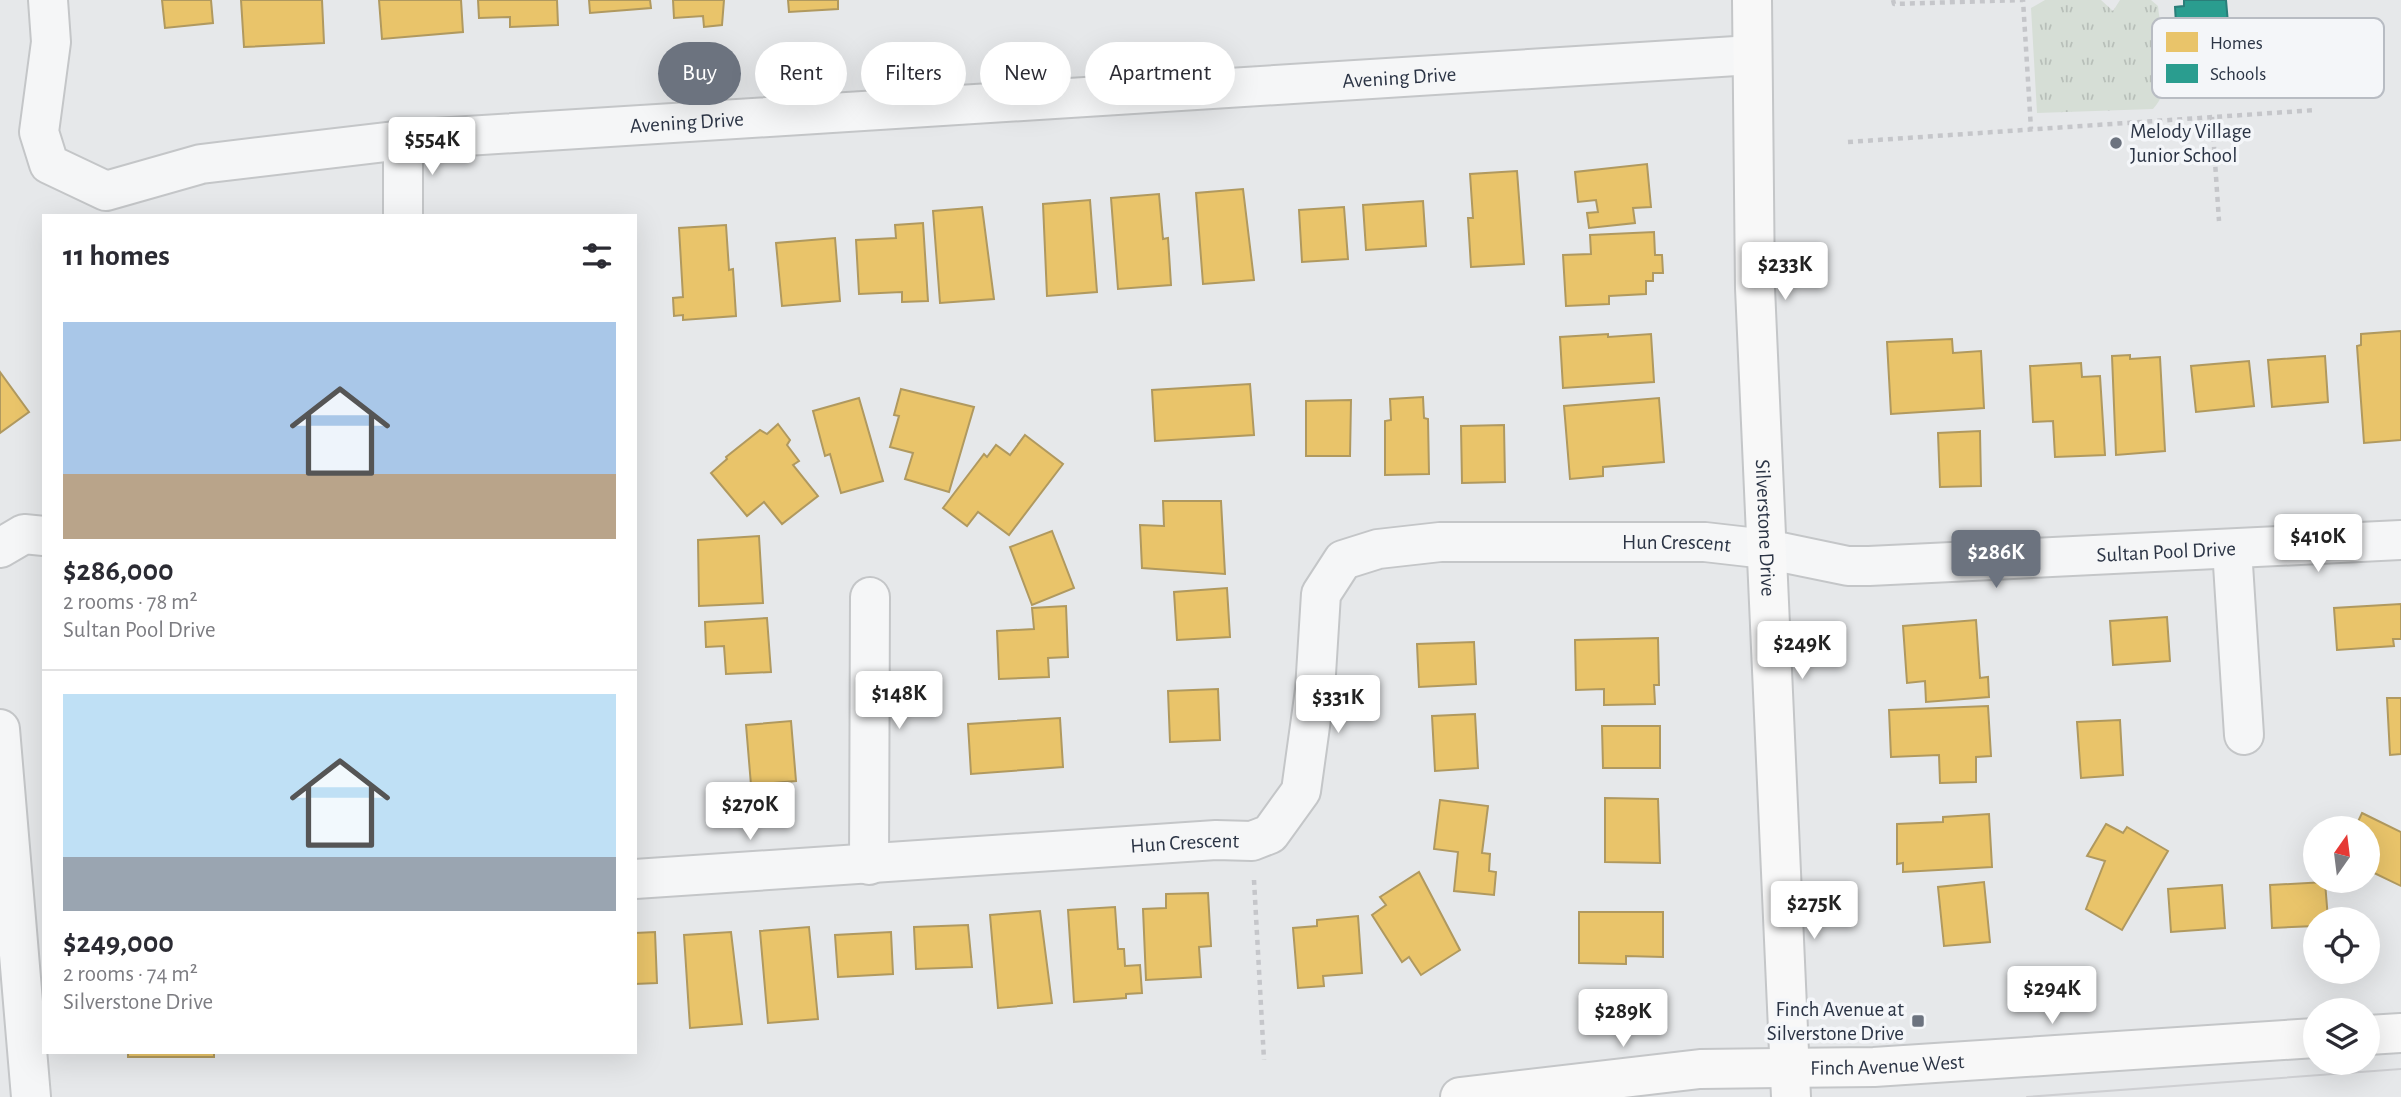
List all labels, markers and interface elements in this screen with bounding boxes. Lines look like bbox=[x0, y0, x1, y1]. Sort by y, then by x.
legend bbox=[2152, 18, 2384, 98]
text: Homes bbox=[2210, 34, 2263, 53]
chip: Buy bbox=[658, 42, 741, 105]
chip: Rent bbox=[755, 42, 847, 105]
chip: Filters bbox=[861, 42, 966, 105]
chip: New bbox=[980, 42, 1071, 105]
chip: Apartment bbox=[1085, 42, 1235, 105]
street label: Avening Drive bbox=[1342, 64, 1457, 92]
text: Schools bbox=[2210, 65, 2266, 84]
street label: Avening Drive bbox=[629, 109, 744, 137]
pin: $554K bbox=[383, 118, 481, 177]
place label: Melody Village Junior School bbox=[2130, 121, 2252, 166]
text: $554K bbox=[404, 128, 460, 151]
marker: Melody Village Junior School bbox=[2108, 135, 2124, 151]
icon: filters bbox=[578, 237, 616, 275]
text: 11 homes bbox=[63, 241, 170, 271]
pin: $233K bbox=[1736, 243, 1834, 302]
text: $233K bbox=[1758, 253, 1812, 276]
icon: home bbox=[277, 368, 403, 494]
street label: Silverstone Drive bbox=[1752, 459, 1779, 597]
pin: $410K bbox=[2269, 514, 2367, 574]
text: $410K bbox=[2290, 525, 2346, 548]
pin: $286K bbox=[1947, 530, 2045, 590]
street label: Hun Crescent bbox=[1622, 532, 1732, 556]
street label: Sultan Pool Drive bbox=[2096, 538, 2236, 566]
text: $286K bbox=[1967, 541, 2025, 564]
text: $286,000 bbox=[63, 556, 174, 586]
text: 2 rooms · 78 m² bbox=[63, 591, 198, 614]
text: Sultan Pool Drive bbox=[63, 619, 216, 642]
pin: $249K bbox=[1753, 622, 1851, 681]
text: $249K bbox=[1773, 632, 1831, 655]
pin: $148K bbox=[850, 672, 948, 731]
pin: $331K bbox=[1289, 676, 1387, 735]
text: $148K bbox=[872, 682, 926, 705]
text: $331K bbox=[1312, 686, 1364, 709]
icon: home bbox=[277, 740, 403, 866]
pin: $270K bbox=[701, 782, 799, 842]
text: $270K bbox=[722, 793, 778, 816]
north arrow bbox=[2303, 816, 2380, 892]
map controls bbox=[2303, 816, 2380, 1075]
street label: Hun Crescent bbox=[1130, 830, 1240, 857]
pin: $275K bbox=[1765, 881, 1863, 941]
text: $275K bbox=[1787, 892, 1841, 915]
button: locate bbox=[2303, 907, 2380, 984]
text: $249,000 bbox=[63, 928, 174, 958]
text: 2 rooms · 74 m² bbox=[63, 963, 198, 986]
pin: $294K bbox=[2003, 967, 2101, 1026]
text: $294K bbox=[2023, 977, 2081, 1000]
pin: $289K bbox=[1574, 990, 1672, 1049]
text: Silverstone Drive bbox=[63, 991, 213, 1014]
button: layers bbox=[2303, 998, 2380, 1075]
place label: Finch Avenue at Silverstone Drive bbox=[1767, 999, 1904, 1044]
text: $289K bbox=[1594, 1000, 1652, 1023]
marker: Finch Avenue at Silverstone Drive bbox=[1910, 1013, 1926, 1029]
street label: Finch Avenue West bbox=[1810, 1051, 1965, 1079]

